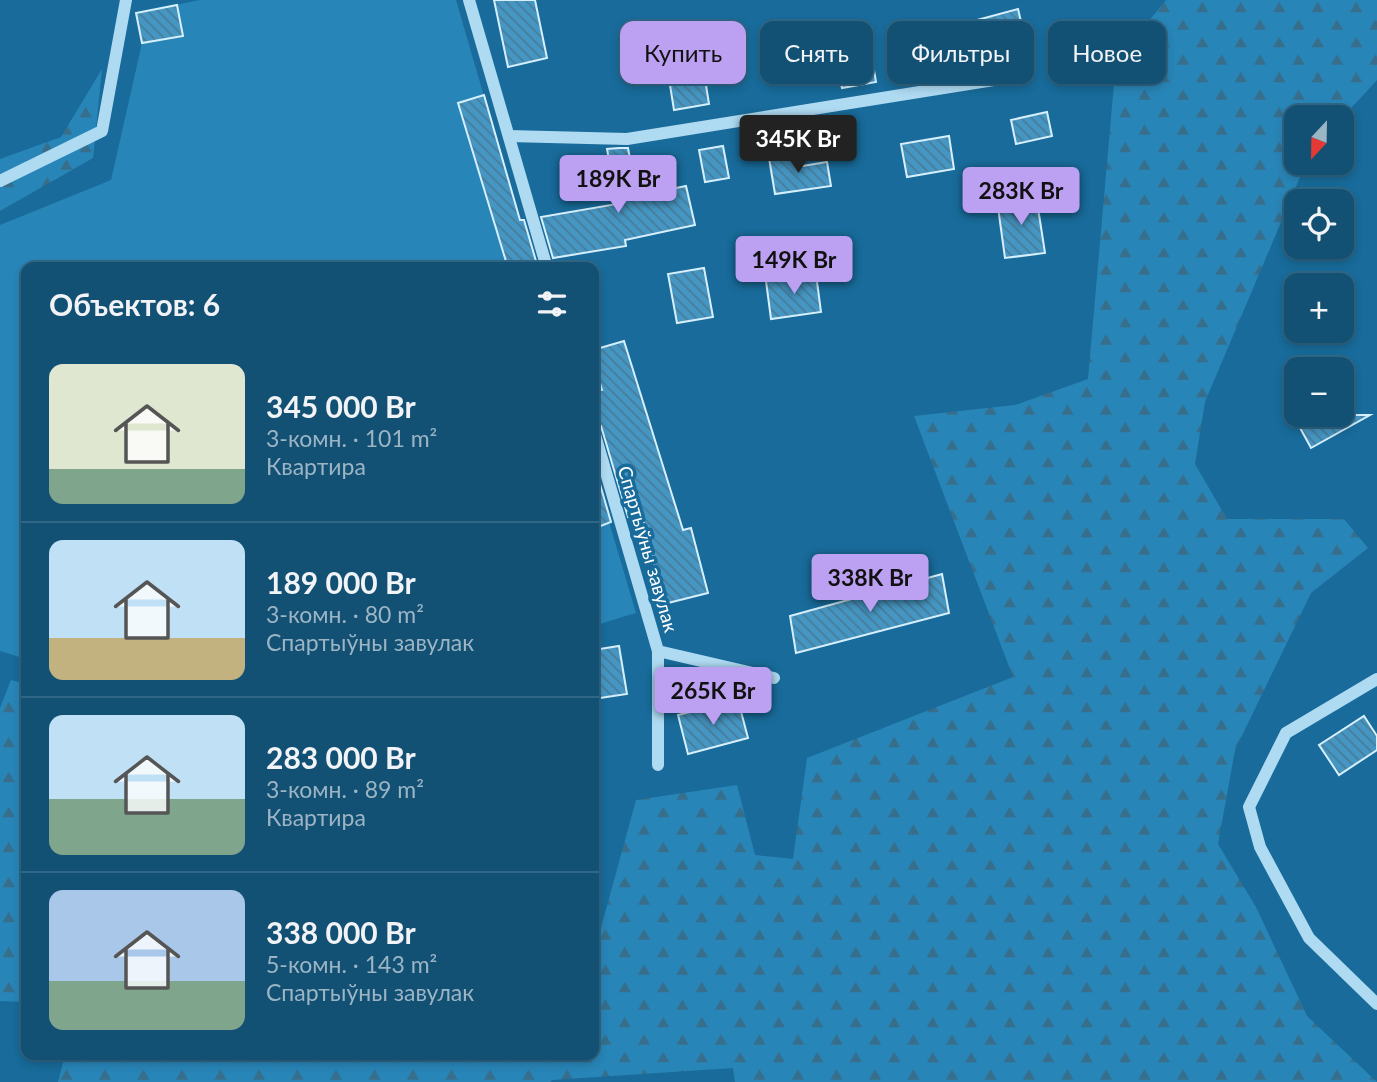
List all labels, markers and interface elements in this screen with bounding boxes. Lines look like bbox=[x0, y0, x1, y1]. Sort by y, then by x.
chip: Купить bbox=[620, 21, 746, 84]
chip: Снять bbox=[760, 21, 873, 84]
chip: Фильтры bbox=[887, 21, 1034, 84]
chip: Новое bbox=[1048, 21, 1166, 84]
north arrow bbox=[1284, 105, 1354, 175]
map controls bbox=[1284, 105, 1354, 427]
pin: 345K Br bbox=[733, 116, 863, 175]
text: 345K Br bbox=[756, 124, 840, 152]
pin: 189K Br bbox=[553, 156, 683, 215]
text: 189K Br bbox=[576, 164, 660, 192]
pin: 283K Br bbox=[956, 168, 1086, 227]
text: 283K Br bbox=[979, 176, 1063, 204]
button: locate bbox=[1284, 189, 1354, 259]
pin: 149K Br bbox=[729, 236, 859, 296]
text: 149K Br bbox=[752, 245, 836, 273]
button: + bbox=[1284, 273, 1354, 343]
icon: filters bbox=[533, 285, 571, 323]
text: Объектов: 6 bbox=[49, 286, 220, 322]
button: − bbox=[1284, 357, 1354, 427]
text: 345 000 Br bbox=[266, 388, 416, 424]
icon: home bbox=[105, 392, 189, 476]
text: 3-комн. · 101 m² bbox=[266, 424, 437, 452]
text: Квартира bbox=[266, 452, 366, 480]
street label: Спартыўны завулак bbox=[614, 463, 683, 635]
pin: 338K Br bbox=[805, 554, 935, 614]
text: 338K Br bbox=[828, 563, 912, 591]
text: 189 000 Br bbox=[266, 564, 416, 600]
icon: home bbox=[105, 568, 189, 652]
text: 3-комн. · 80 m² bbox=[266, 600, 424, 628]
text: Спартыўны завулак bbox=[266, 628, 474, 656]
pin: 265K Br bbox=[648, 668, 778, 727]
text: 265K Br bbox=[671, 676, 755, 704]
text: 283 000 Br bbox=[266, 739, 416, 775]
icon: home bbox=[105, 743, 189, 827]
text: 3-комн. · 89 m² bbox=[266, 775, 424, 803]
text: Квартира bbox=[266, 803, 366, 831]
text: 338 000 Br bbox=[266, 914, 416, 950]
icon: home bbox=[105, 918, 189, 1002]
text: 5-комн. · 143 m² bbox=[266, 950, 437, 978]
text: Спартыўны завулак bbox=[266, 978, 474, 1006]

